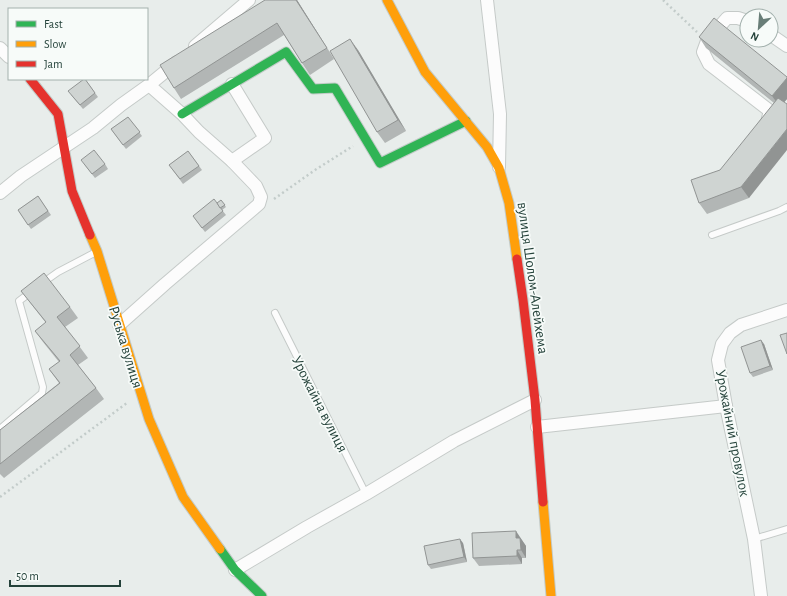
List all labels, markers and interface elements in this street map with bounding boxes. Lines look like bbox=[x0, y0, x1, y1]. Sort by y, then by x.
legend bbox=[8, 8, 148, 80]
north arrow bbox=[739, 8, 779, 48]
text: Fast bbox=[44, 18, 63, 30]
text: N bbox=[749, 30, 761, 43]
text: Slow bbox=[44, 38, 66, 50]
text: Jam bbox=[44, 58, 63, 70]
street label: вулиця Шолом-Алейхема bbox=[514, 201, 551, 355]
street label: Руська вулиця bbox=[106, 304, 145, 390]
street label: Урожайна вулиця bbox=[289, 354, 350, 455]
street label: Урожайний провулок bbox=[713, 368, 752, 498]
scale bar bbox=[10, 562, 120, 588]
text: 50 m bbox=[16, 570, 39, 582]

